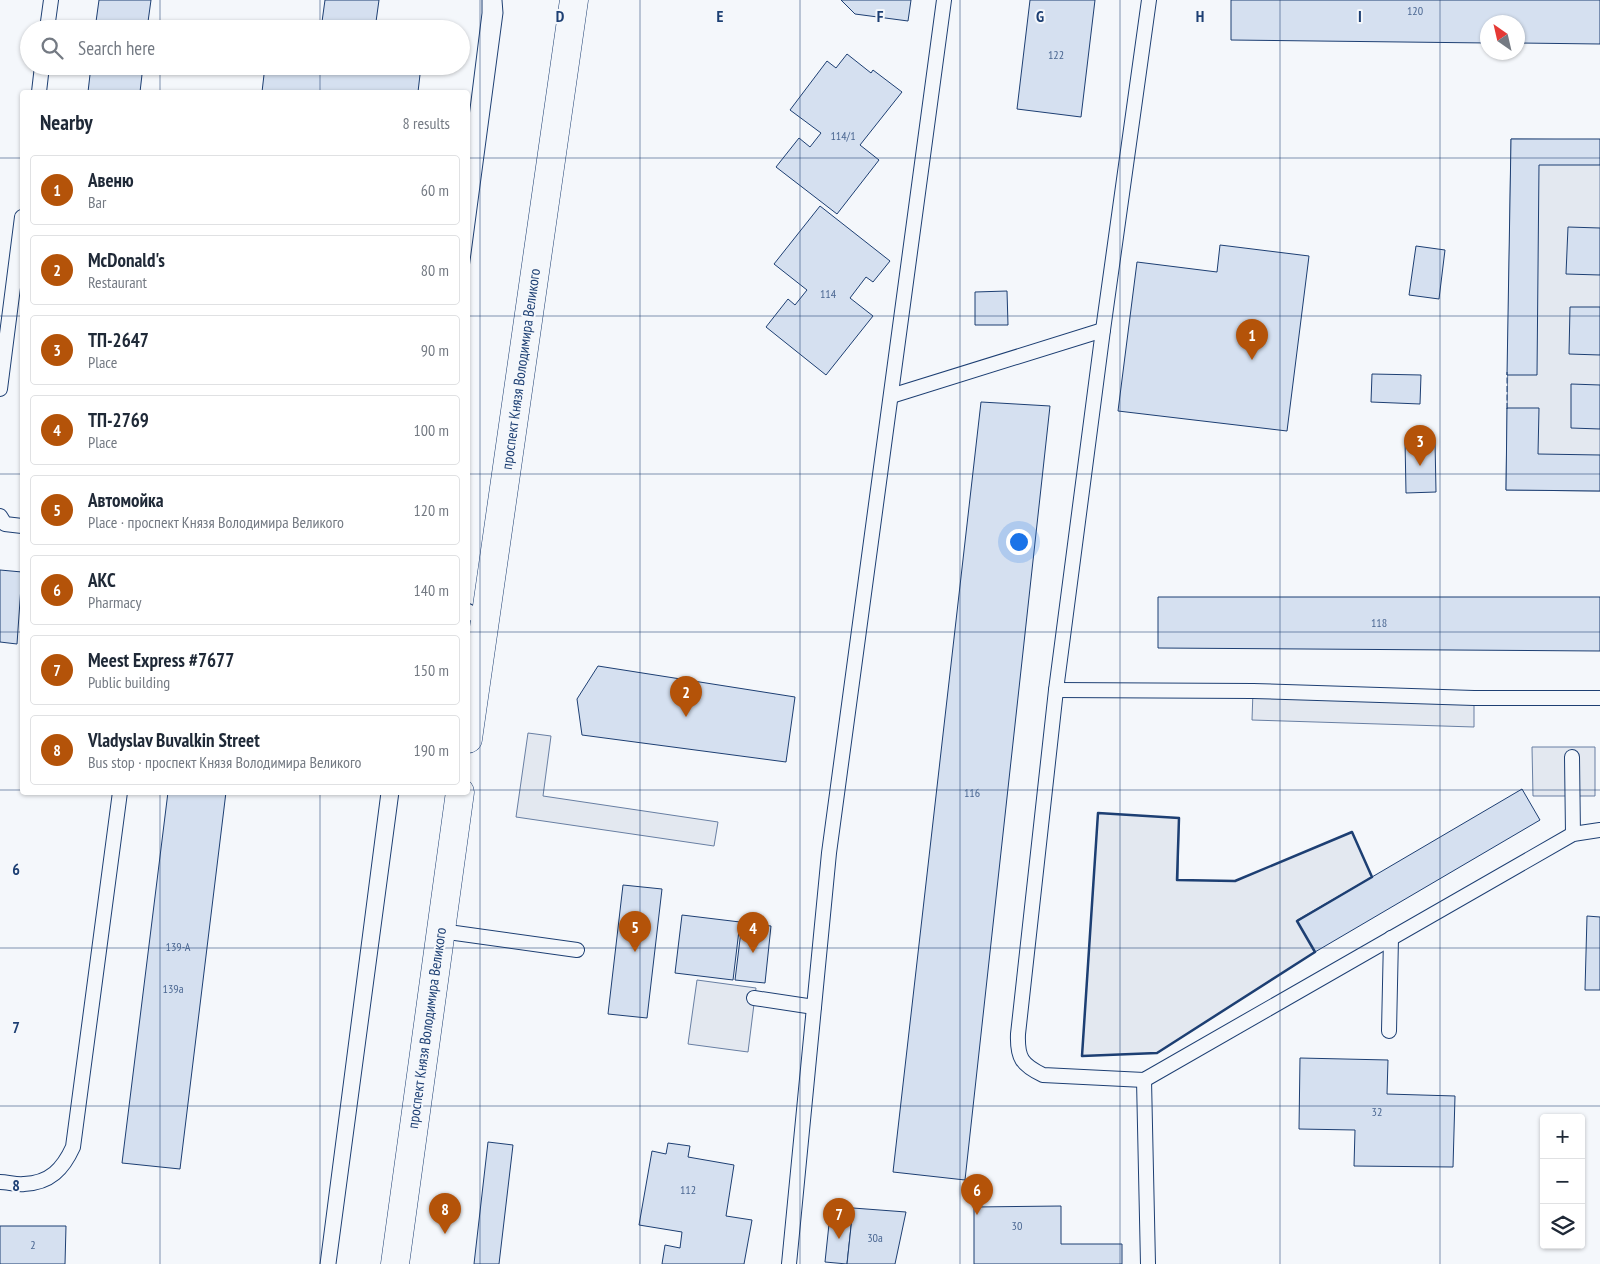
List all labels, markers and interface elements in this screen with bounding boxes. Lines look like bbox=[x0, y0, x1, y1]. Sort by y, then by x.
house number: 120 bbox=[1407, 3, 1423, 18]
text: D bbox=[556, 6, 565, 26]
text: E bbox=[717, 6, 724, 26]
text: F bbox=[877, 6, 884, 26]
text: G bbox=[1036, 6, 1044, 26]
text: H bbox=[1196, 6, 1204, 26]
text: I bbox=[1358, 6, 1362, 26]
north arrow bbox=[1480, 15, 1525, 60]
search box bbox=[20, 20, 470, 75]
icon: search bbox=[38, 34, 66, 62]
text: Search here bbox=[78, 36, 155, 60]
house number: 122 bbox=[1048, 47, 1064, 62]
text: Nearby bbox=[40, 109, 93, 136]
text: 8 results bbox=[403, 113, 450, 133]
house number: 114/1 bbox=[830, 128, 856, 143]
text: Авеню bbox=[88, 168, 134, 192]
text: 1 bbox=[53, 180, 61, 200]
text: 60 m bbox=[421, 180, 449, 200]
text: Bar bbox=[88, 192, 106, 212]
text: McDonald's bbox=[88, 248, 165, 272]
text: 2 bbox=[53, 260, 61, 280]
text: 80 m bbox=[421, 260, 449, 280]
street label: проспект Князя Володимира Великого bbox=[497, 267, 544, 471]
text: Restaurant bbox=[88, 272, 147, 292]
house number: 114 bbox=[820, 286, 837, 301]
pin: 1 bbox=[1236, 319, 1268, 360]
text: ТП-2647 bbox=[88, 328, 149, 352]
text: 3 bbox=[53, 340, 61, 360]
text: 90 m bbox=[421, 340, 449, 360]
text: Place bbox=[88, 352, 117, 372]
text: ТП-2769 bbox=[88, 408, 149, 432]
text: 4 bbox=[53, 420, 61, 440]
text: 100 m bbox=[414, 420, 449, 440]
pin: 3 bbox=[1404, 425, 1436, 466]
text: Place bbox=[88, 432, 117, 452]
text: Автомойка bbox=[88, 488, 164, 512]
text: 5 bbox=[53, 500, 61, 520]
text: 120 m bbox=[414, 500, 449, 520]
text: Place · проспект Князя Володимира Великого bbox=[88, 512, 344, 532]
your location bbox=[1006, 529, 1032, 555]
text: АКС bbox=[88, 568, 116, 592]
text: 6 bbox=[53, 580, 61, 600]
text: 140 m bbox=[414, 580, 449, 600]
text: Pharmacy bbox=[88, 592, 141, 612]
house number: 118 bbox=[1371, 615, 1387, 630]
text: Meest Express #7677 bbox=[88, 648, 234, 672]
text: 7 bbox=[53, 660, 61, 680]
text: 150 m bbox=[414, 660, 449, 680]
text: Public building bbox=[88, 672, 170, 692]
pin: 2 bbox=[670, 676, 702, 717]
text: Vladyslav Buvalkin Street bbox=[88, 728, 260, 752]
text: 8 bbox=[53, 740, 61, 760]
text: 190 m bbox=[414, 740, 449, 760]
text: Bus stop · проспект Князя Володимира Великого bbox=[88, 752, 361, 772]
house number: 116 bbox=[964, 785, 980, 800]
text: 6 bbox=[12, 859, 20, 879]
pin: 5 bbox=[619, 911, 651, 952]
pin: 4 bbox=[737, 912, 769, 953]
street label: проспект Князя Володимира Великого bbox=[403, 926, 450, 1130]
house number: 139-А bbox=[166, 939, 191, 954]
house number: 139а bbox=[162, 981, 184, 996]
text: 7 bbox=[12, 1017, 20, 1037]
house number: 32 bbox=[1372, 1104, 1382, 1119]
map controls bbox=[1540, 1114, 1585, 1249]
button: + bbox=[1540, 1114, 1585, 1159]
button: − bbox=[1540, 1159, 1585, 1204]
pin: 6 bbox=[961, 1174, 993, 1215]
text: 8 bbox=[12, 1175, 20, 1195]
house number: 112 bbox=[680, 1182, 696, 1197]
pin: 8 bbox=[429, 1193, 461, 1234]
pin: 7 bbox=[823, 1198, 855, 1239]
button: layers bbox=[1540, 1204, 1585, 1249]
house number: 30 bbox=[1012, 1218, 1022, 1233]
house number: 30а bbox=[867, 1230, 883, 1245]
house number: 2 bbox=[30, 1237, 36, 1252]

